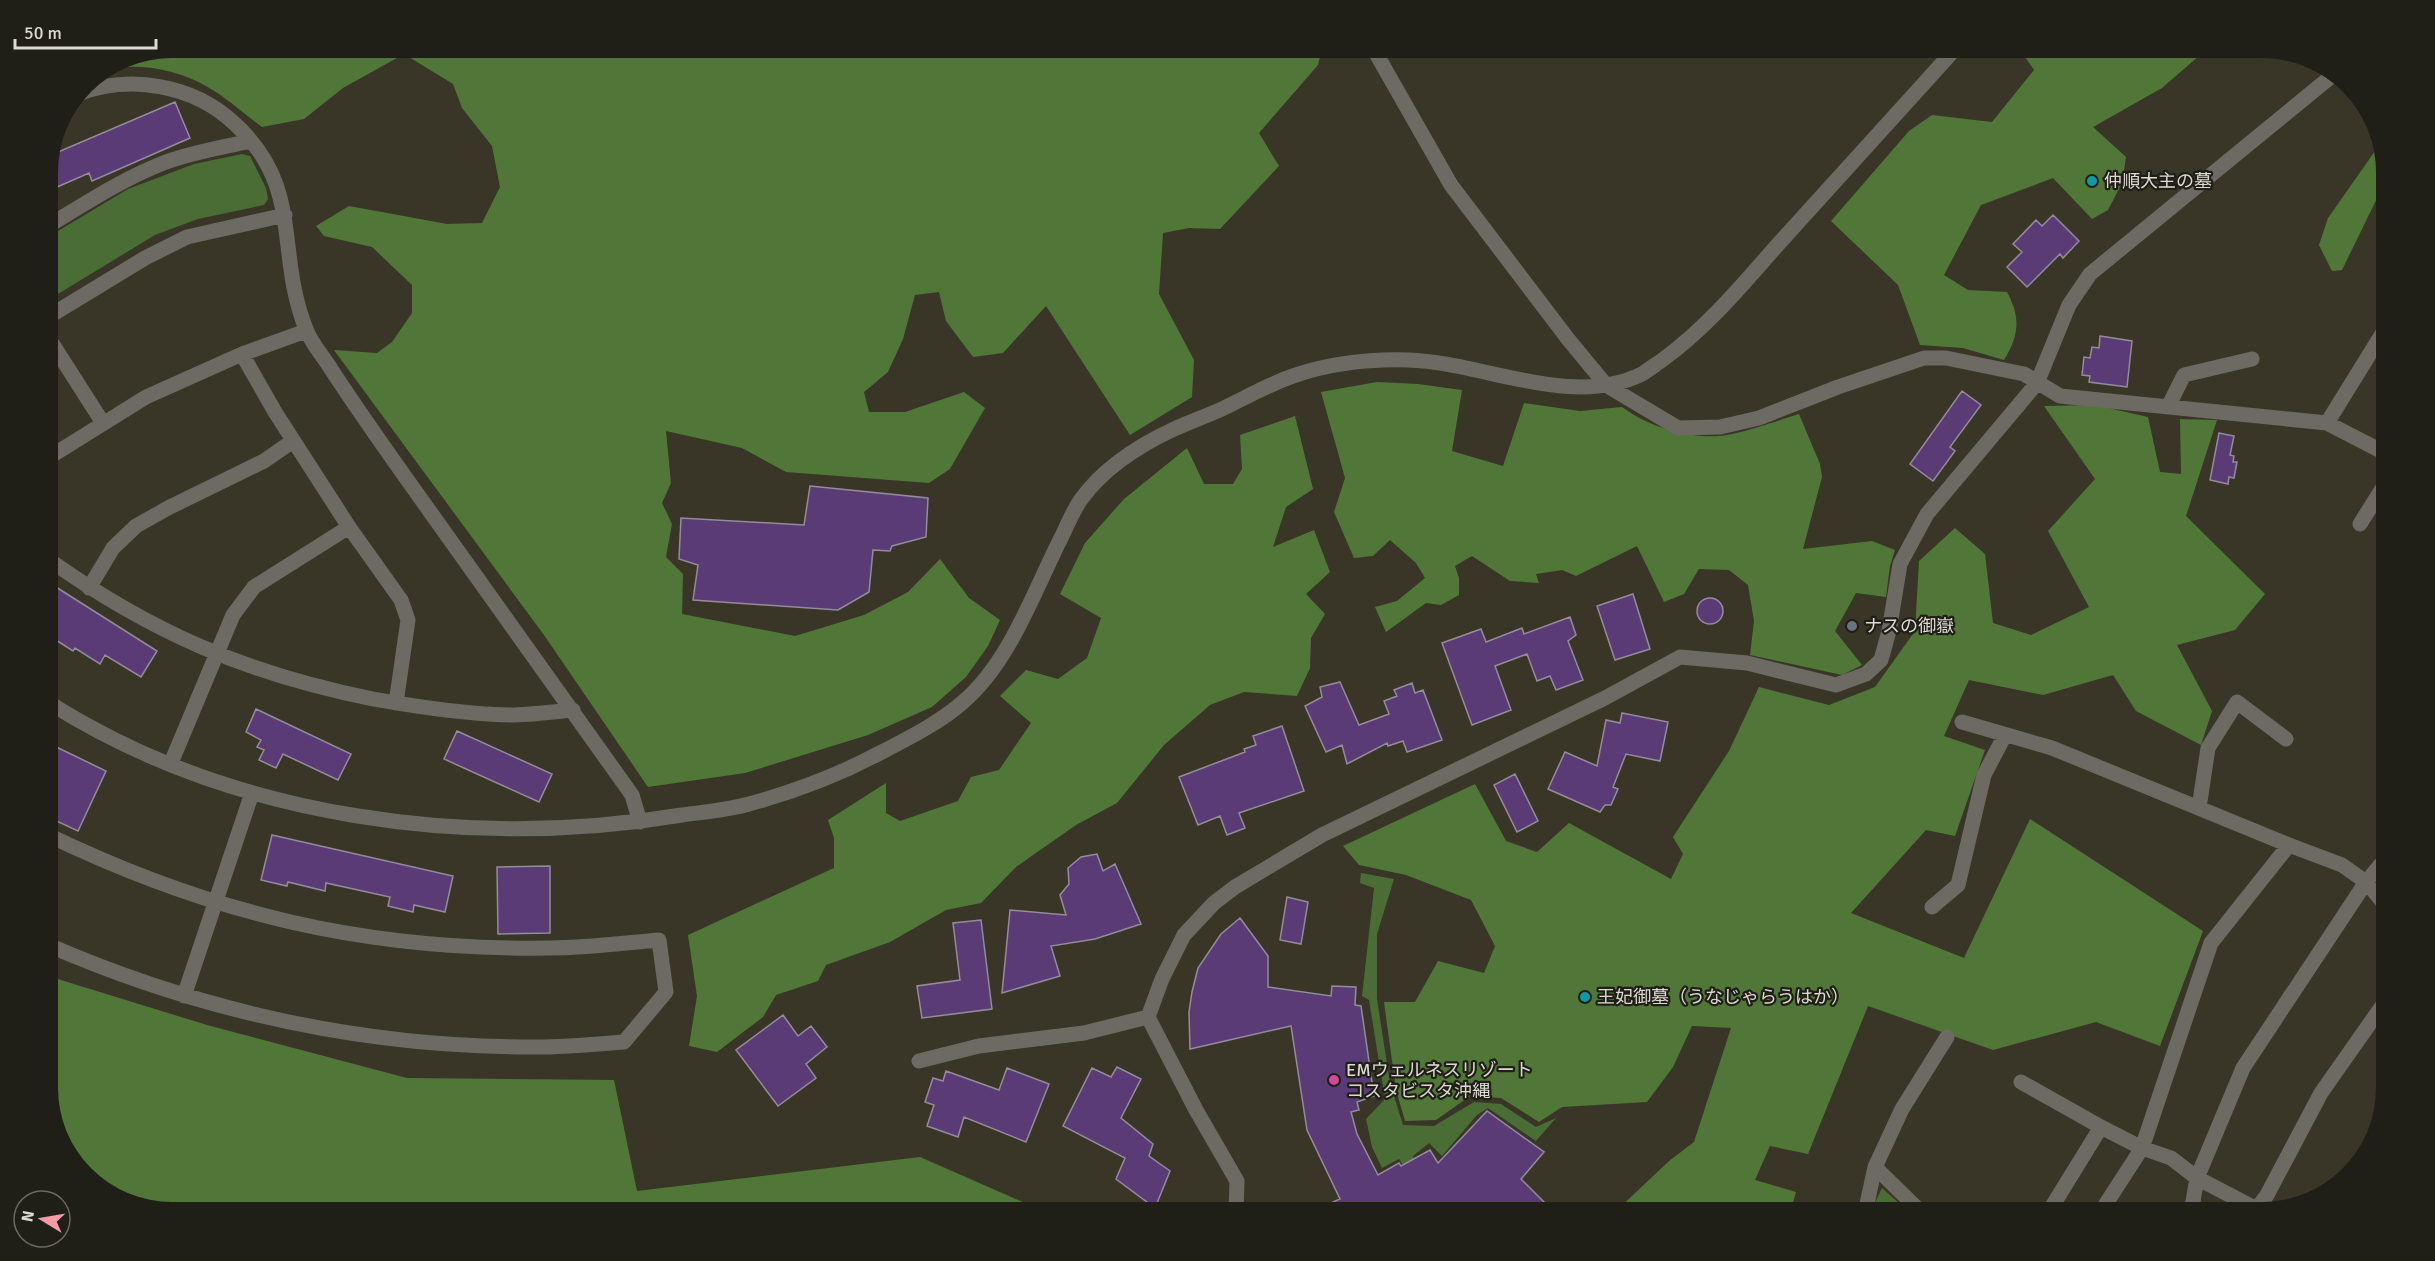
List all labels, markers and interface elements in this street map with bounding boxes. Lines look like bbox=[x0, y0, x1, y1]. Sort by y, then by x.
scale bar bbox=[15, 12, 156, 50]
text: 50 m bbox=[24, 22, 62, 44]
place label: 仲順大主の墓 bbox=[2104, 170, 2212, 192]
marker: 仲順大主の墓 bbox=[2085, 174, 2099, 188]
place label: ナスの御嶽 bbox=[1864, 615, 1954, 637]
marker: ナスの御嶽 bbox=[1845, 619, 1859, 633]
place label: 王妃御墓（うなじゃらうはか） bbox=[1597, 986, 1849, 1008]
marker: 王妃御墓（うなじゃらうはか） bbox=[1578, 990, 1592, 1004]
place label: EMウェルネスリゾート コスタビスタ沖縄 bbox=[1346, 1059, 1533, 1102]
marker: EMウェルネスリゾート コスタビスタ沖縄 bbox=[1327, 1073, 1341, 1087]
north arrow bbox=[12, 1189, 72, 1249]
text: N bbox=[17, 1209, 39, 1224]

